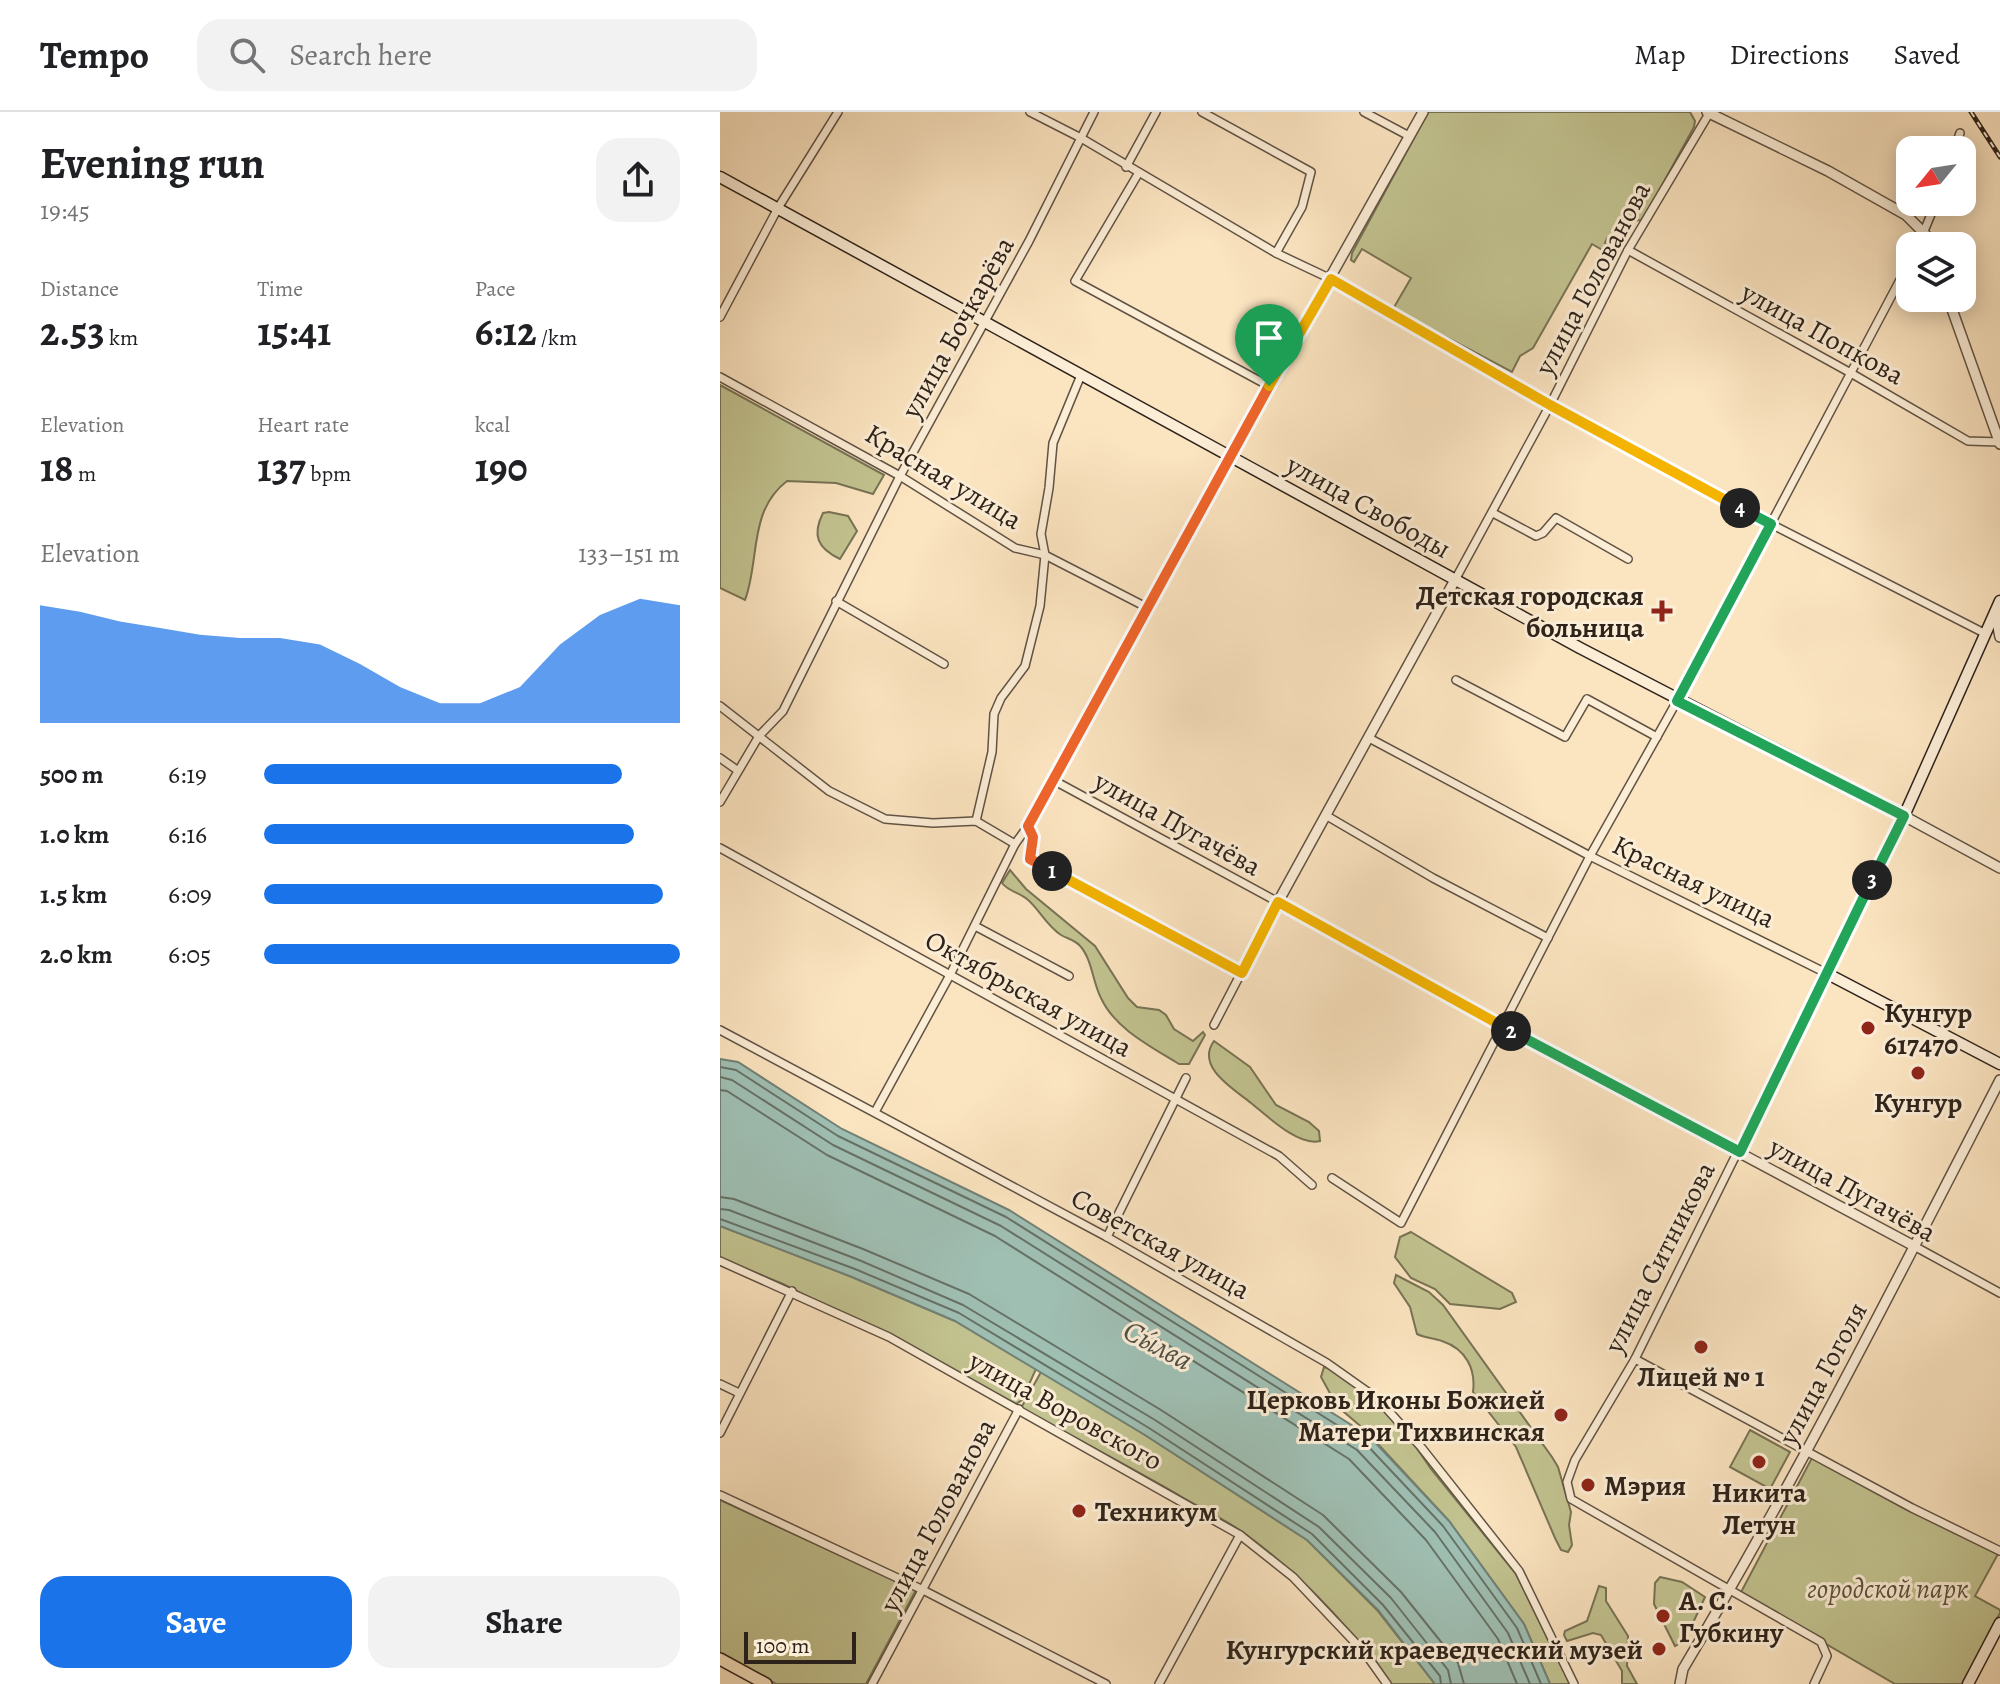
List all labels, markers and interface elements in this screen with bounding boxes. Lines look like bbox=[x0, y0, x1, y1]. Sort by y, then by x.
search box bbox=[197, 19, 757, 91]
text: Tempo bbox=[40, 29, 149, 81]
icon: search bbox=[225, 33, 269, 77]
text: Search here bbox=[289, 35, 432, 75]
text: Map bbox=[1634, 36, 1685, 74]
text: Directions bbox=[1729, 36, 1850, 74]
text: Saved bbox=[1894, 36, 1960, 74]
text: Evening run bbox=[40, 133, 265, 193]
north arrow bbox=[1896, 136, 1976, 216]
map controls bbox=[1896, 136, 1976, 312]
button: share bbox=[596, 138, 680, 222]
street label: улица Голованова bbox=[1525, 175, 1660, 383]
text: 19:45 bbox=[40, 193, 90, 228]
street label: улица Бочкарёва bbox=[892, 230, 1023, 426]
button: layers bbox=[1896, 232, 1976, 312]
street label: улица Попкова bbox=[1733, 273, 1911, 394]
text: Distance bbox=[40, 274, 119, 304]
text: Time bbox=[257, 274, 303, 304]
text: Pace bbox=[475, 274, 515, 304]
text: 2.53 bbox=[40, 304, 105, 359]
text: 15:41 bbox=[257, 304, 331, 359]
text: 6:12 bbox=[475, 304, 537, 359]
pin bbox=[1235, 304, 1303, 386]
icon: arrive bbox=[1247, 316, 1291, 360]
text: km bbox=[105, 323, 138, 353]
text: /km bbox=[537, 323, 577, 353]
text: Elevation bbox=[40, 410, 124, 440]
text: Heart rate bbox=[257, 410, 349, 440]
text: kcal bbox=[475, 410, 510, 440]
street label: Красная улица bbox=[858, 415, 1029, 539]
text: 18 bbox=[40, 440, 74, 495]
text: 137 bbox=[257, 440, 306, 495]
text: 190 bbox=[475, 440, 528, 495]
street label: улица Свободы bbox=[1279, 445, 1458, 568]
text: m bbox=[74, 459, 96, 489]
text: bpm bbox=[306, 459, 351, 489]
pin: 4 bbox=[1720, 488, 1760, 528]
text: 4 bbox=[1735, 493, 1745, 523]
text: Elevation bbox=[40, 536, 140, 571]
text: 133–151 m bbox=[578, 536, 680, 571]
place label: Детская городская больница bbox=[1416, 577, 1645, 647]
marker: Детская городская больница bbox=[1651, 600, 1673, 622]
text: 500 m bbox=[40, 757, 104, 792]
text: 6:19 bbox=[168, 757, 207, 792]
street label: улица Пугачёва bbox=[1086, 762, 1268, 886]
text: 1.0 km bbox=[40, 817, 109, 852]
text: 6:16 bbox=[168, 817, 207, 852]
street label: Красная улица bbox=[1606, 826, 1781, 938]
pin: 1 bbox=[1032, 851, 1072, 891]
text: 1 bbox=[1048, 856, 1056, 886]
pin: 3 bbox=[1852, 860, 1892, 900]
text: 3 bbox=[1867, 865, 1877, 895]
text: 1.5 km bbox=[40, 877, 107, 912]
text: 6:09 bbox=[168, 877, 212, 912]
street label: Октябрьская улица bbox=[918, 921, 1139, 1067]
text: 2.0 km bbox=[40, 937, 113, 972]
text: 6:05 bbox=[168, 937, 211, 972]
place label: Кунгур 617470 bbox=[1884, 994, 1972, 1064]
pin: 2 bbox=[1491, 1011, 1531, 1051]
text: 2 bbox=[1506, 1016, 1516, 1046]
marker: Кунгур 617470 bbox=[1859, 1019, 1877, 1037]
marker: Кунгур bbox=[1909, 1064, 1927, 1082]
place label: Кунгур bbox=[1874, 1084, 1962, 1122]
street label: улица Пугачёва bbox=[1761, 1128, 1943, 1252]
street label: улица Ситникова bbox=[1595, 1155, 1725, 1360]
street label: Советская улица bbox=[1064, 1179, 1257, 1309]
street label: улица Гоголя bbox=[1769, 1296, 1876, 1452]
water label: Сы́лва bbox=[1116, 1310, 1200, 1380]
marker: Лицей № 1 bbox=[1692, 1338, 1710, 1356]
street label: улица Воровского bbox=[961, 1341, 1169, 1480]
place label: Лицей № 1 bbox=[1637, 1358, 1765, 1396]
place label: Церковь Иконы Божией Матери Тихвинская bbox=[1246, 1381, 1545, 1451]
marker: Церковь Иконы Божией Матери Тихвинская bbox=[1552, 1406, 1570, 1424]
street label: улица Голованова bbox=[870, 1412, 1005, 1620]
marker: Никита Летун bbox=[1750, 1453, 1768, 1471]
place label: Мэрия bbox=[1604, 1467, 1686, 1505]
place label: Никита Летун bbox=[1711, 1474, 1807, 1544]
marker: Мэрия bbox=[1579, 1476, 1597, 1494]
place label: Техникум bbox=[1095, 1493, 1218, 1531]
marker: Техникум bbox=[1070, 1502, 1088, 1520]
park label: городской парк bbox=[1807, 1570, 1969, 1608]
button: Save bbox=[40, 1576, 352, 1668]
button: Share bbox=[368, 1576, 680, 1668]
place label: А. С. Губкину bbox=[1678, 1582, 1784, 1652]
marker: А. С. Губкину bbox=[1654, 1607, 1672, 1625]
scale bar bbox=[744, 1628, 856, 1664]
text: 100 m bbox=[756, 1631, 810, 1661]
place label: Кунгурский краеведческий музей bbox=[1225, 1631, 1643, 1669]
marker: Кунгурский краеведческий музей bbox=[1650, 1640, 1668, 1658]

